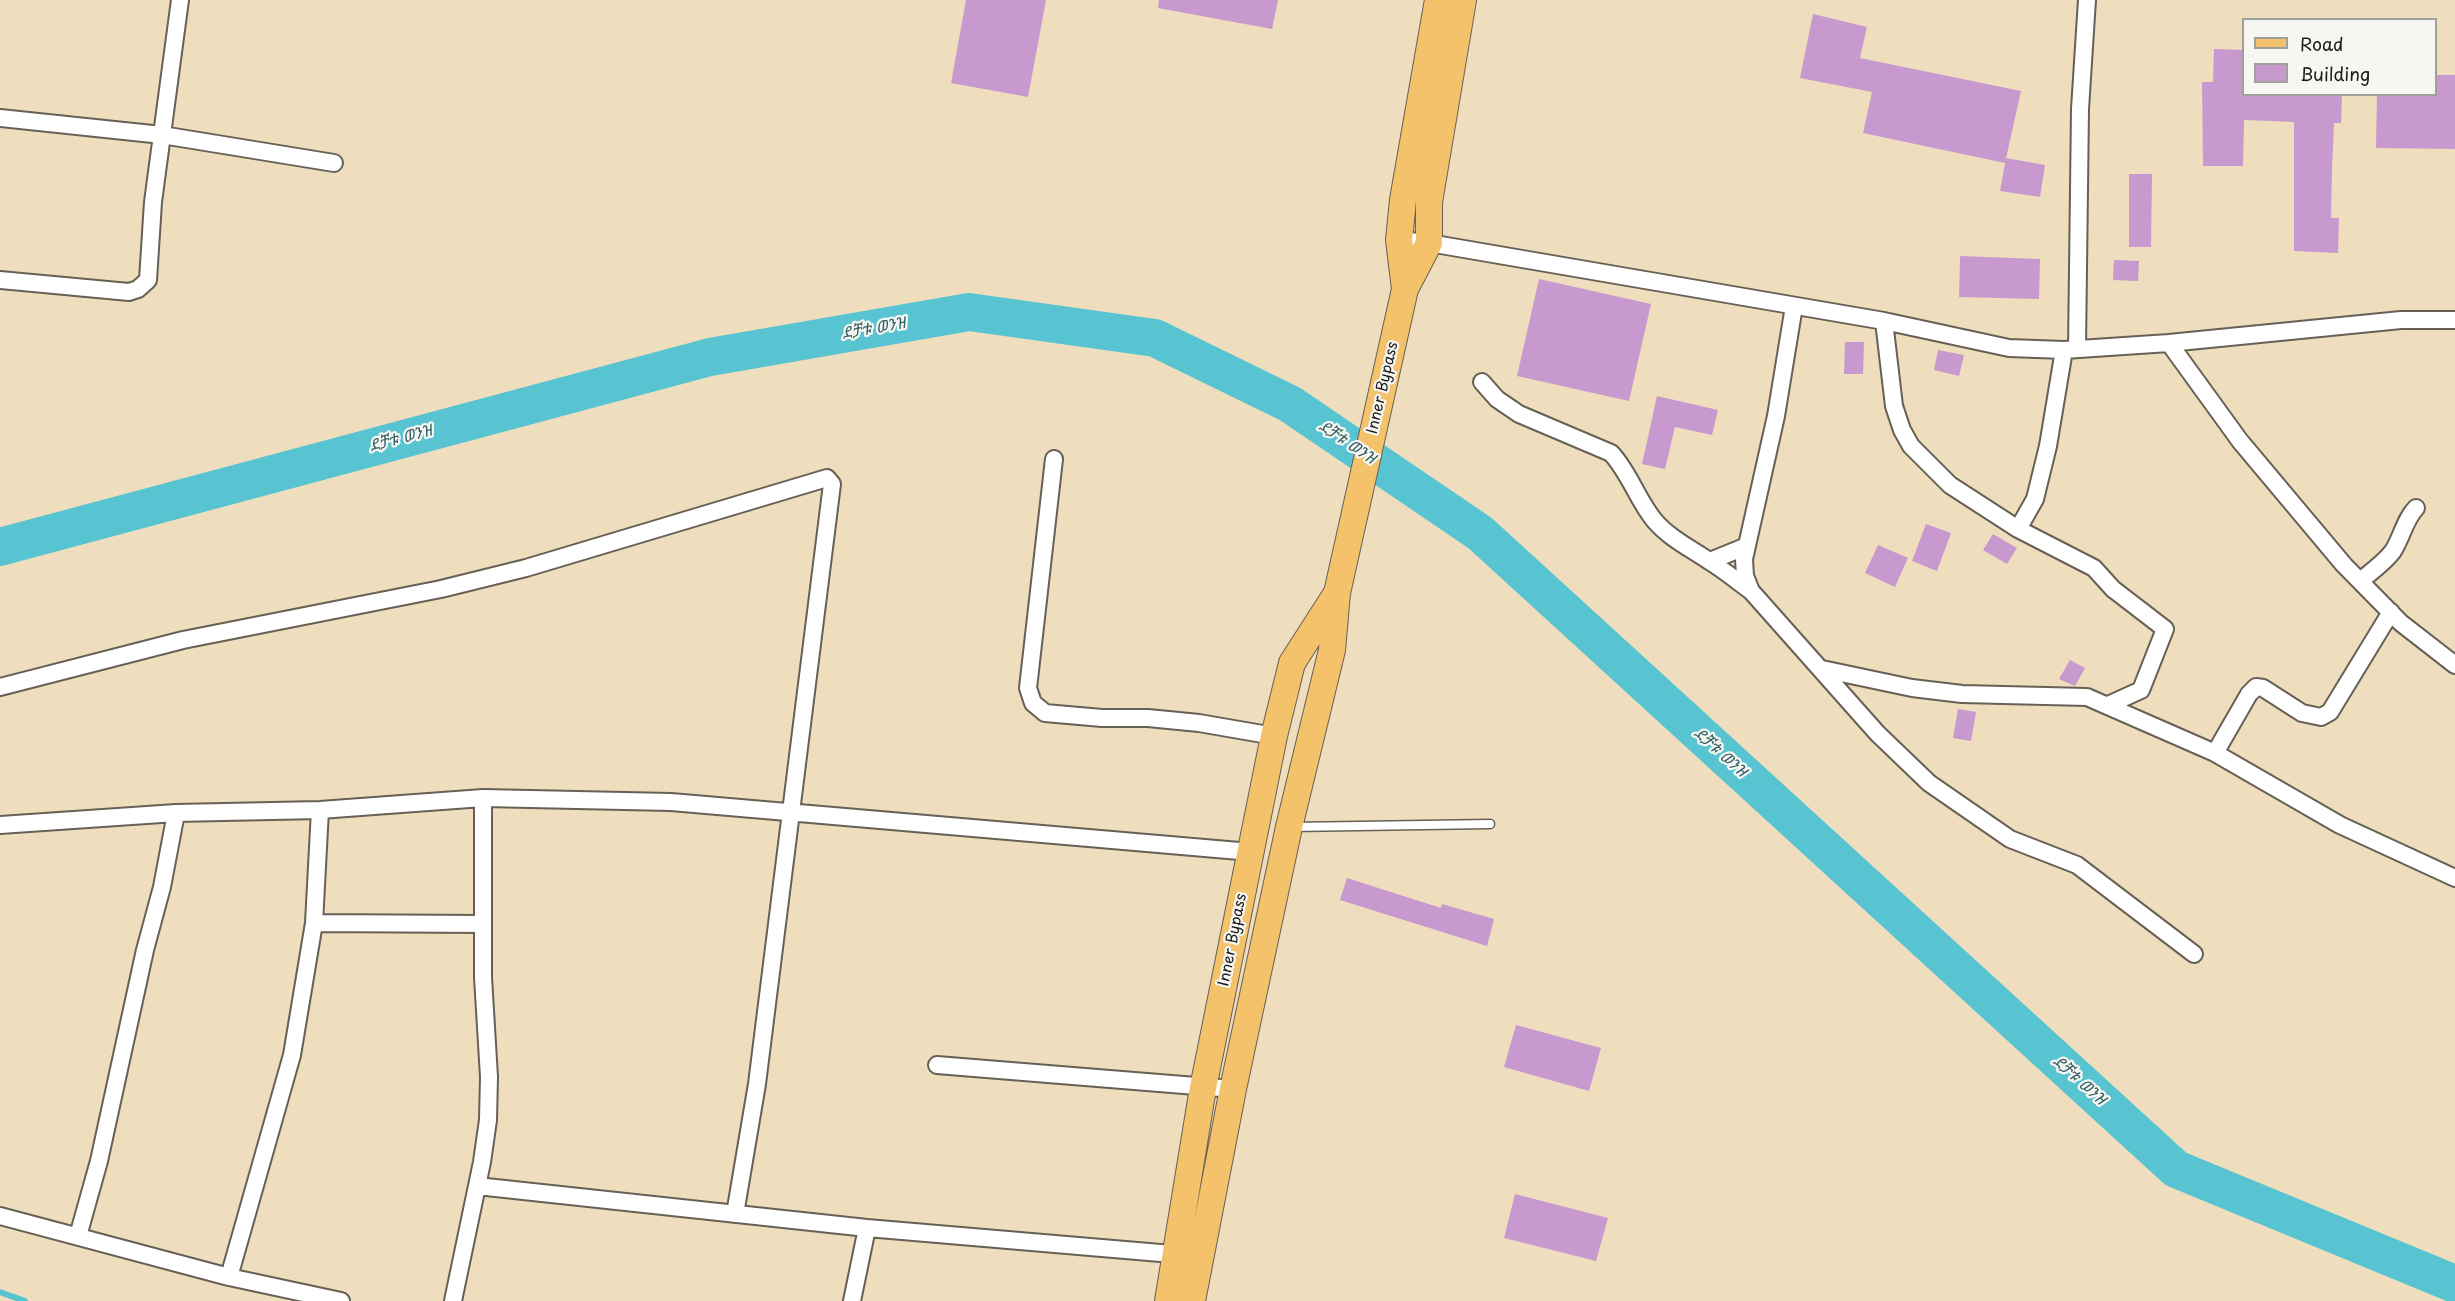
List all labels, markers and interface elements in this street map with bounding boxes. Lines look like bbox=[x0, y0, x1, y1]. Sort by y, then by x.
legend bbox=[2242, 18, 2437, 96]
text: Road bbox=[2300, 30, 2344, 57]
text: Building bbox=[2300, 60, 2370, 87]
water label: ደቻቱ ወንዝ bbox=[841, 314, 907, 344]
street label: Inner Bypass bbox=[1364, 340, 1402, 436]
water label: ደቻቱ ወንዝ bbox=[1315, 417, 1379, 469]
water label: ደቻቱ ወንዝ bbox=[367, 421, 435, 457]
water label: ደቻቱ ወንዝ bbox=[1690, 724, 1750, 782]
street label: Inner Bypass bbox=[1215, 892, 1251, 988]
water label: ደቻቱ ወንዝ bbox=[2049, 1052, 2109, 1110]

